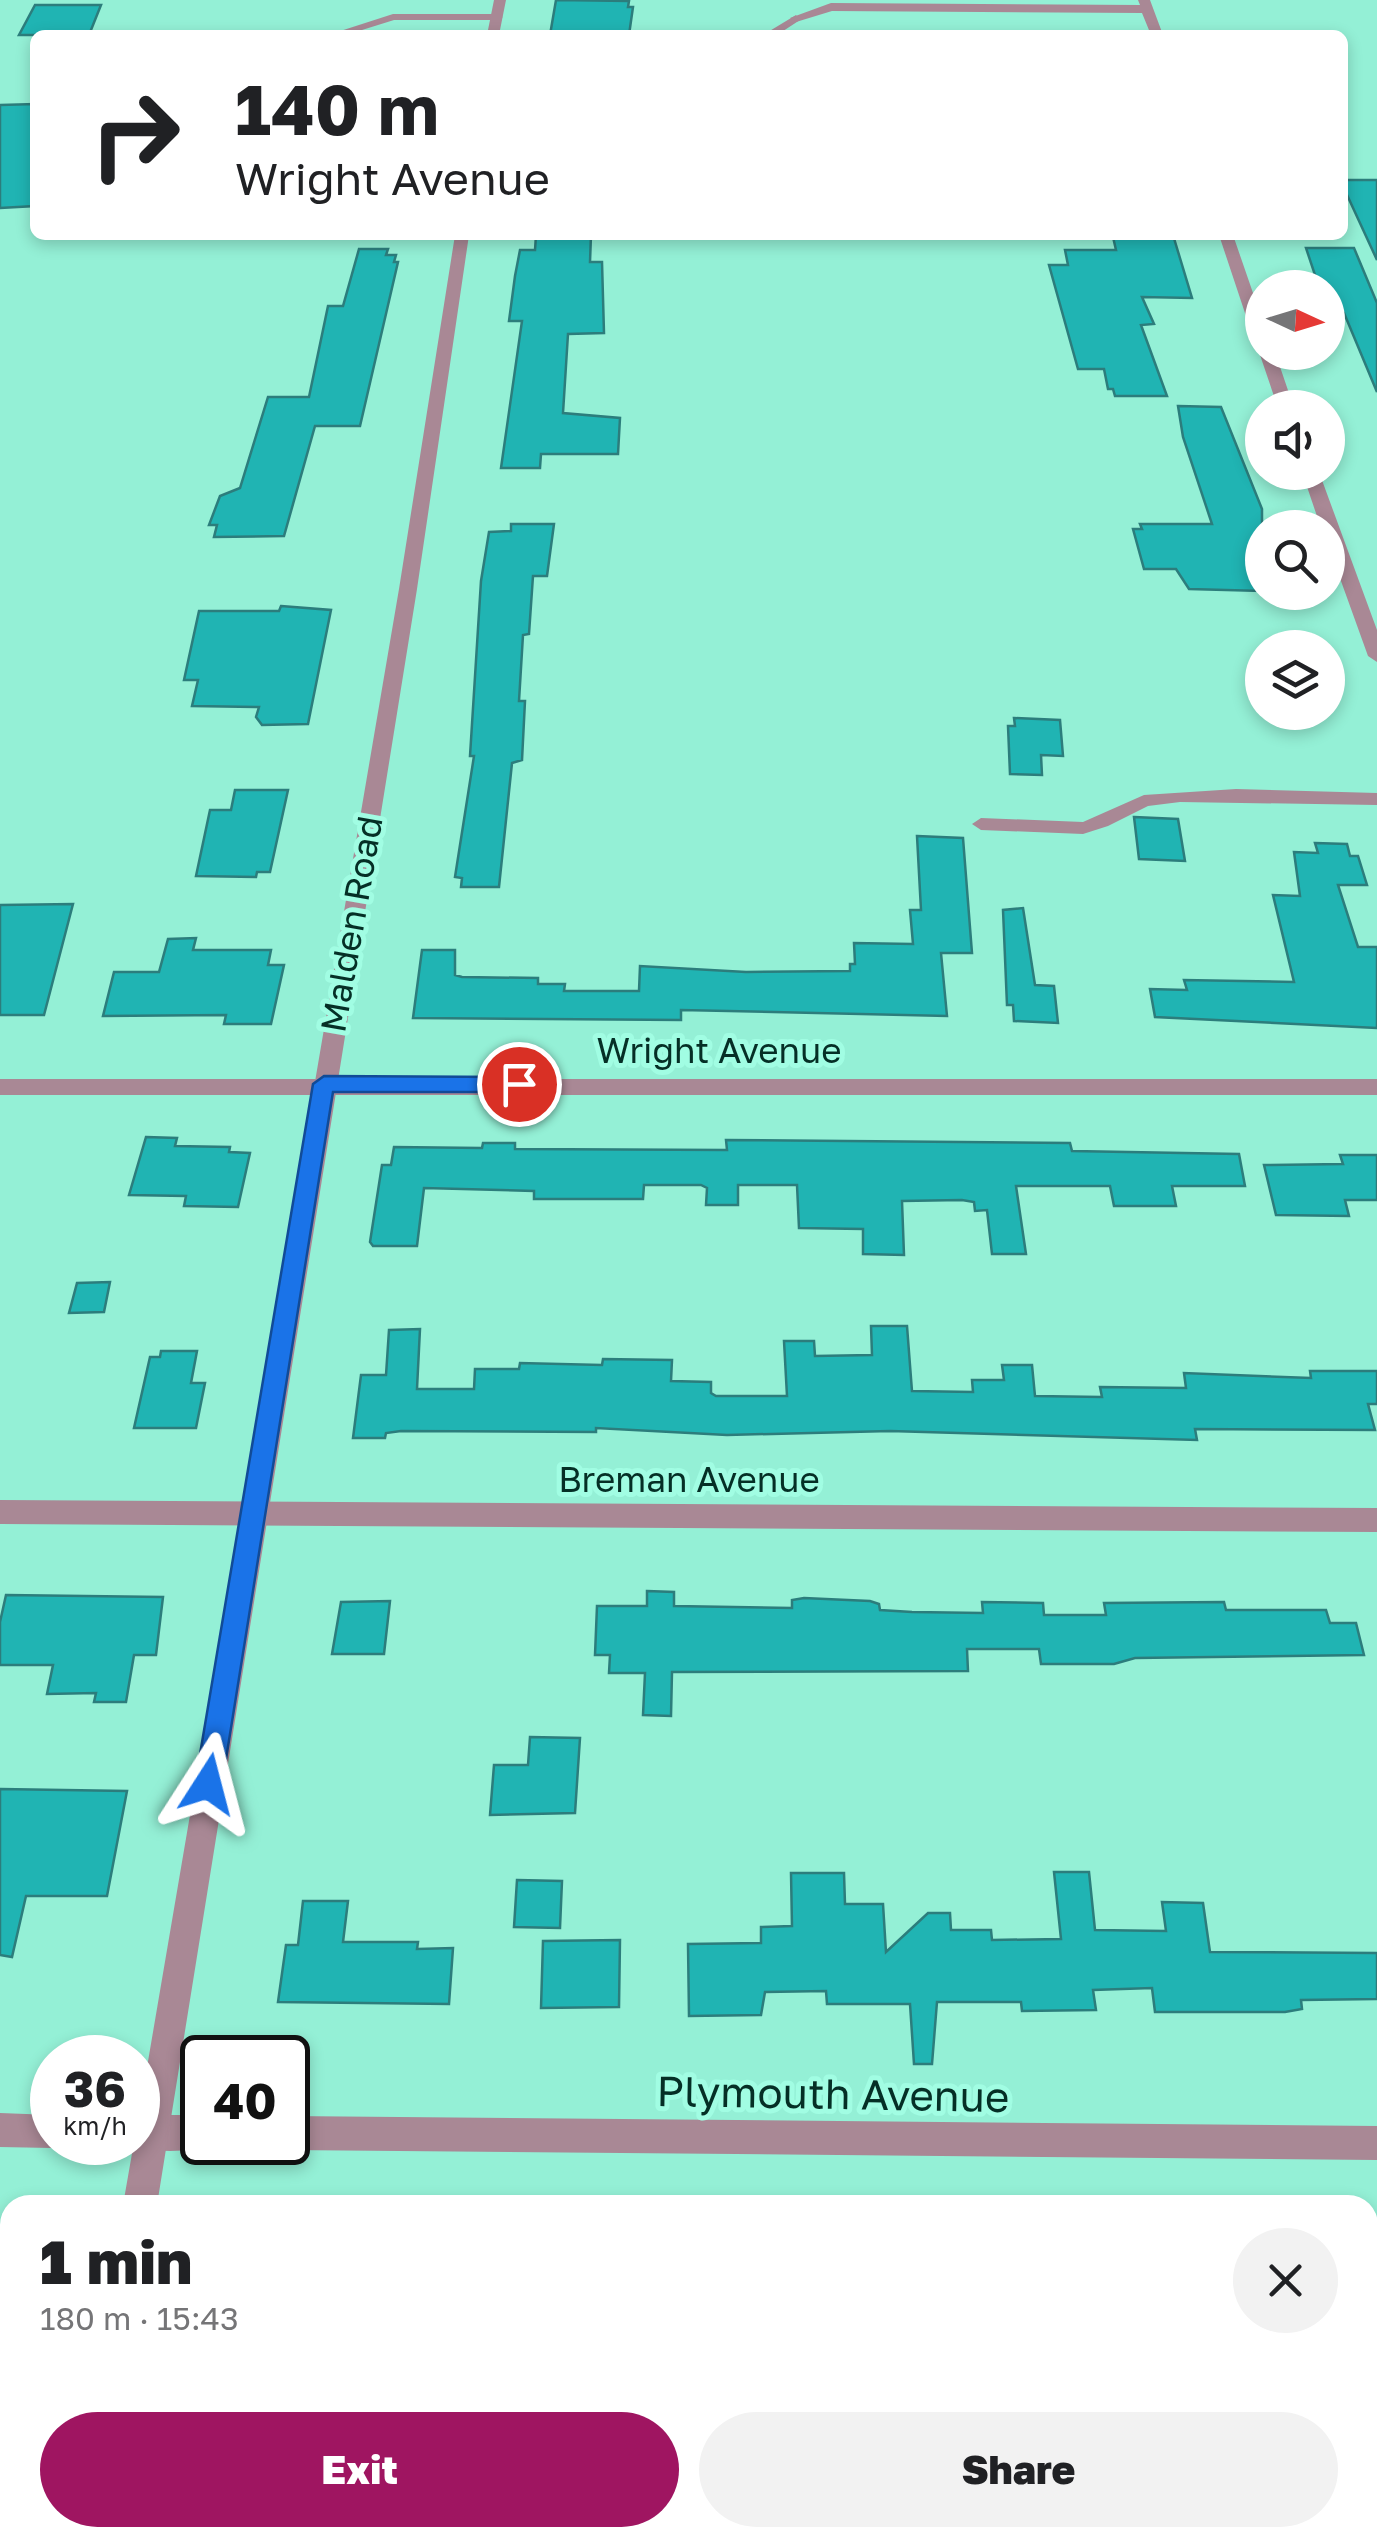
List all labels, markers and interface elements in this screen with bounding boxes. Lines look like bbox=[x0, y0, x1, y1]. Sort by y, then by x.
text: 140 m bbox=[235, 66, 439, 150]
icon: right bbox=[70, 70, 200, 200]
text: Wright Avenue bbox=[235, 151, 550, 205]
north arrow bbox=[1245, 270, 1345, 370]
map controls bbox=[1245, 270, 1345, 730]
button: sound bbox=[1245, 390, 1345, 490]
button: search bbox=[1245, 510, 1345, 610]
button: layers bbox=[1245, 630, 1345, 730]
street label: Malden Road bbox=[311, 813, 391, 1035]
street label: Wright Avenue bbox=[597, 1029, 841, 1071]
pin bbox=[477, 1042, 562, 1127]
icon: arrive bbox=[492, 1057, 547, 1112]
street label: Breman Avenue bbox=[558, 1458, 820, 1500]
position arrow bbox=[156, 1732, 260, 1836]
speed limit sign: 40 bbox=[180, 2035, 310, 2165]
text: 36 bbox=[64, 2058, 126, 2118]
street label: Plymouth Avenue bbox=[656, 2065, 1010, 2121]
text: km/h bbox=[63, 2110, 127, 2141]
text: 1 min bbox=[40, 2225, 192, 2297]
button: close bbox=[1233, 2228, 1338, 2333]
text: 180 m · 15:43 bbox=[40, 2299, 239, 2337]
button: Exit bbox=[40, 2412, 679, 2527]
button: Share bbox=[699, 2412, 1338, 2527]

